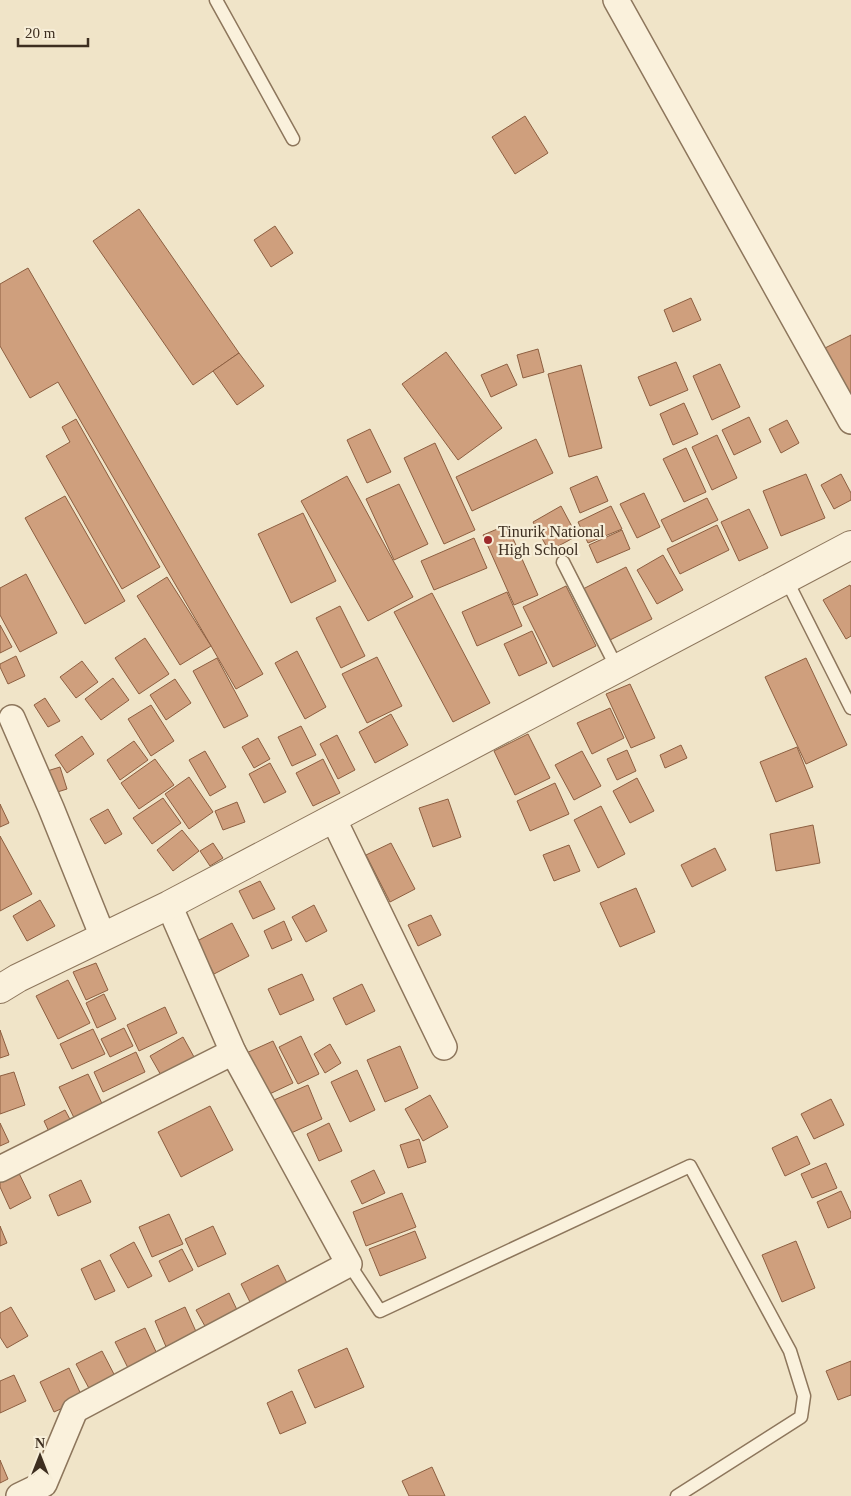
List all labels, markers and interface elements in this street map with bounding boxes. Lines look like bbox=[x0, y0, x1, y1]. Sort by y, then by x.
scale bar bbox=[18, 15, 88, 47]
text: 20 m bbox=[25, 25, 56, 41]
place label: Tinurik National High School bbox=[498, 523, 605, 559]
marker: Tinurik National High School bbox=[482, 534, 494, 546]
north arrow bbox=[15, 1431, 65, 1481]
text: N bbox=[35, 1436, 45, 1451]

